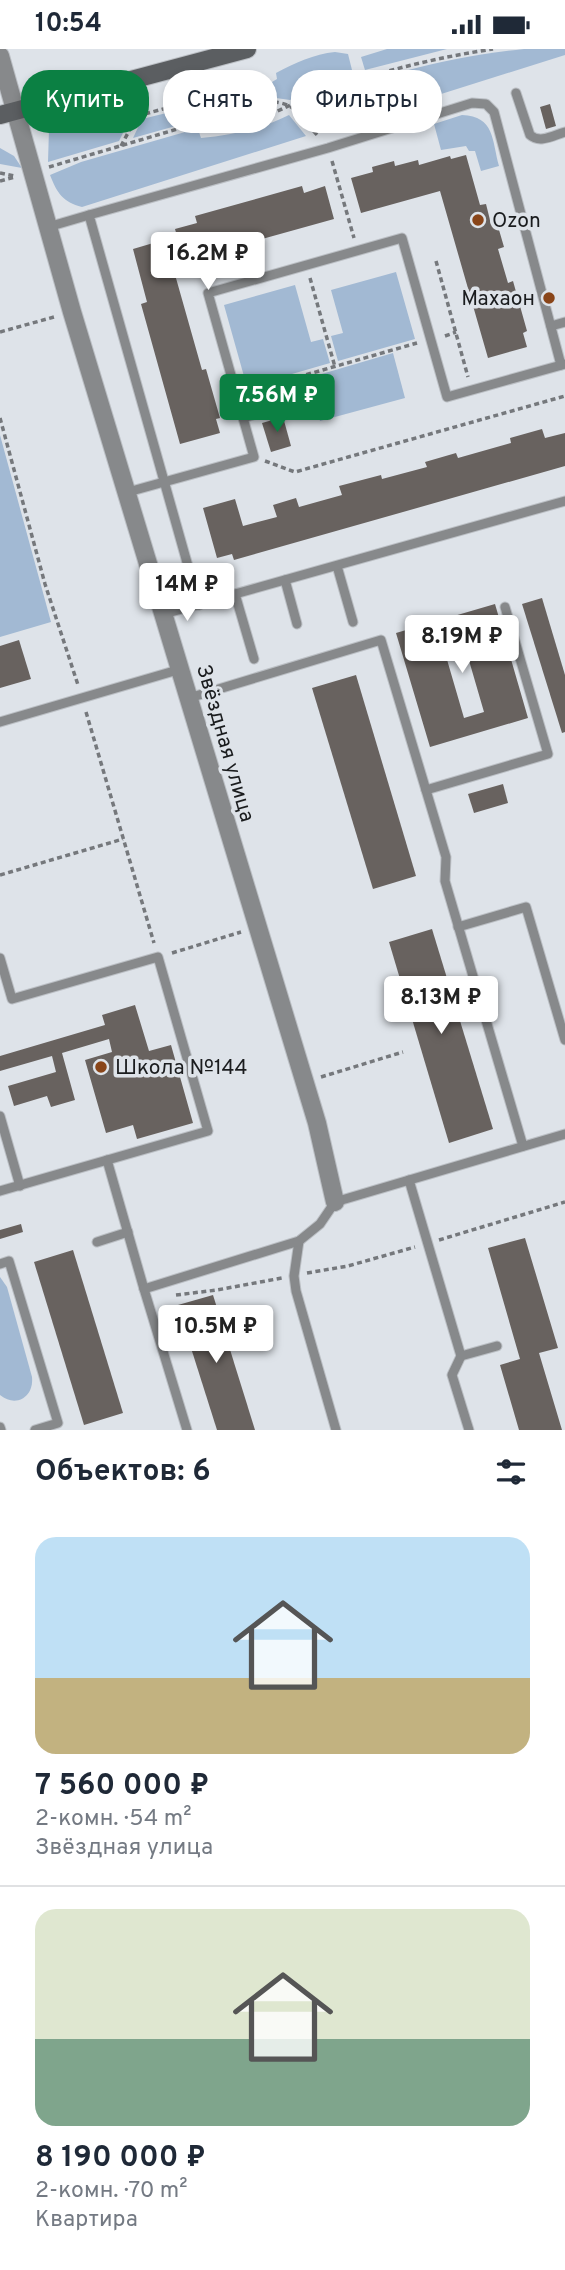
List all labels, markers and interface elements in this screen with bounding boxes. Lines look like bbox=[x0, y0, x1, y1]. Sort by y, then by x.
text: 10:54 bbox=[35, 8, 102, 41]
chip: Купить bbox=[21, 70, 149, 133]
chip: Снять bbox=[163, 70, 277, 133]
chip: Фильтры bbox=[291, 70, 442, 133]
place label: Ozon bbox=[492, 208, 541, 235]
marker: Ozon bbox=[470, 212, 486, 228]
pin: 16.2M ₽ bbox=[143, 233, 273, 292]
text: 16.2M ₽ bbox=[167, 240, 249, 269]
place label: Махаон bbox=[461, 286, 535, 313]
marker: Махаон bbox=[541, 290, 557, 306]
pin: 7.56M ₽ bbox=[212, 375, 342, 434]
text: 7.56M ₽ bbox=[236, 382, 318, 411]
pin: 14M ₽ bbox=[138, 563, 236, 623]
text: 14M ₽ bbox=[155, 571, 219, 600]
pin: 8.19M ₽ bbox=[397, 615, 527, 675]
text: 8.19M ₽ bbox=[421, 623, 503, 652]
street label: Звёздная улица bbox=[189, 662, 260, 825]
pin: 8.13M ₽ bbox=[376, 977, 506, 1036]
text: 8.13M ₽ bbox=[400, 984, 482, 1013]
place label: Школа №144 bbox=[115, 1055, 247, 1082]
marker: Школа №144 bbox=[93, 1059, 109, 1075]
pin: 10.5M ₽ bbox=[151, 1305, 281, 1365]
text: 10.5M ₽ bbox=[174, 1313, 258, 1342]
icon: filters bbox=[492, 1453, 530, 1491]
text: Объектов: 6 bbox=[35, 1454, 211, 1491]
icon: home bbox=[220, 1582, 346, 1708]
text: 7 560 000 ₽ bbox=[35, 1768, 209, 1805]
text: 2-комн. · 54 m² bbox=[35, 1805, 191, 1834]
text: Звёздная улица bbox=[35, 1834, 213, 1863]
icon: home bbox=[220, 1954, 346, 2080]
text: 8 190 000 ₽ bbox=[35, 2140, 206, 2177]
text: 2-комн. · 70 m² bbox=[35, 2177, 188, 2206]
text: Квартира bbox=[35, 2206, 138, 2235]

